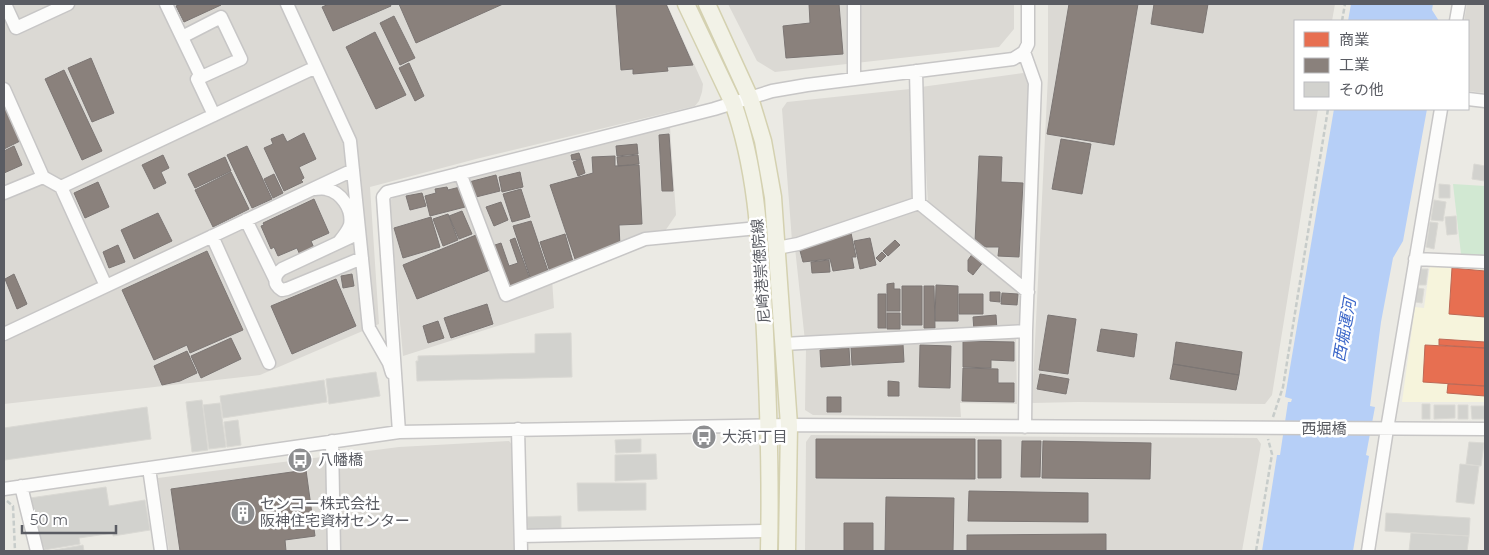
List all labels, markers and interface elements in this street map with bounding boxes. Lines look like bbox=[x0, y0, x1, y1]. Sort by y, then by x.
legend bbox=[1294, 20, 1469, 110]
text: 商業 bbox=[1339, 30, 1369, 49]
text: 工業 bbox=[1339, 55, 1369, 74]
text: その他 bbox=[1339, 80, 1384, 99]
street label: 尼崎港崇徳院線 bbox=[747, 218, 774, 324]
water label: 西堀運河 bbox=[1330, 294, 1360, 363]
street label: 西堀橋 bbox=[1301, 419, 1347, 438]
bus stop icon: 大浜1丁目 bbox=[691, 424, 717, 450]
place label: 大浜1丁目 bbox=[722, 427, 787, 446]
bus stop icon: 八幡橋 bbox=[287, 447, 313, 473]
place label: 八幡橋 bbox=[318, 450, 363, 469]
place label: センコー株式会社 阪神住宅資材センター bbox=[260, 494, 410, 530]
building icon: センコー株式会社 阪神住宅資材センター bbox=[230, 500, 256, 526]
scale bar bbox=[22, 502, 116, 534]
text: 50 m bbox=[30, 510, 68, 529]

